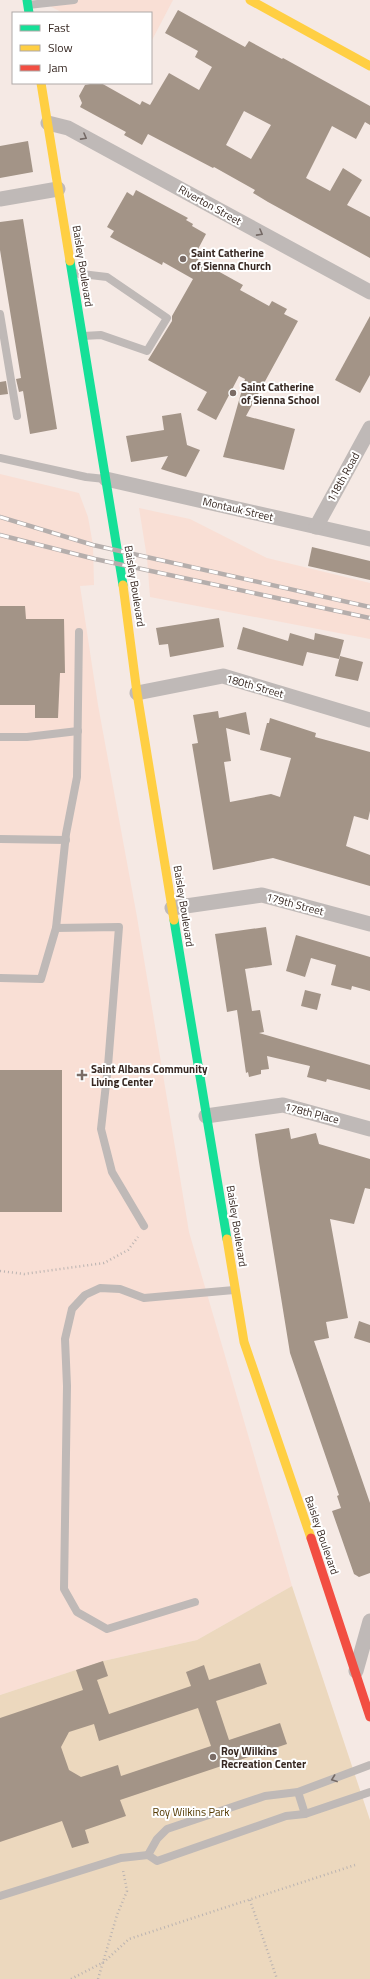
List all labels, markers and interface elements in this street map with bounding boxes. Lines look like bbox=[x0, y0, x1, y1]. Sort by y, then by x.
legend bbox=[12, 12, 152, 84]
text: Fast bbox=[48, 18, 71, 37]
text: Slow bbox=[48, 38, 73, 57]
text: Jam bbox=[48, 58, 68, 77]
one-way arrow bbox=[80, 133, 87, 140]
street label: Riverton Street bbox=[175, 181, 245, 229]
street label: Baisley Boulevard bbox=[69, 224, 97, 308]
one-way arrow bbox=[256, 228, 263, 235]
place label: Saint Catherine of Sienna Church bbox=[191, 245, 271, 274]
marker: Saint Catherine of Sienna Church bbox=[178, 254, 188, 264]
place label: Saint Catherine of Sienna School bbox=[241, 379, 320, 408]
marker: Saint Catherine of Sienna School bbox=[228, 388, 238, 398]
street label: 118th Road bbox=[323, 449, 363, 505]
street label: Montauk Street bbox=[201, 493, 275, 525]
street label: Baisley Boulevard bbox=[121, 544, 149, 628]
street label: 180th Street bbox=[224, 670, 286, 702]
street label: Baisley Boulevard bbox=[170, 864, 198, 948]
street label: 179th Street bbox=[264, 889, 326, 919]
place label: Saint Albans Community Living Center bbox=[91, 1061, 208, 1090]
marker: Saint Albans Community Living Center bbox=[76, 1069, 88, 1081]
street label: 178th Place bbox=[283, 1099, 341, 1128]
street label: Baisley Boulevard bbox=[223, 1184, 251, 1268]
street label: Baisley Boulevard bbox=[301, 1494, 343, 1577]
place label: Roy Wilkins Recreation Center bbox=[221, 1743, 306, 1772]
marker: Roy Wilkins Recreation Center bbox=[208, 1752, 218, 1762]
one-way arrow bbox=[330, 1774, 337, 1782]
park label: Roy Wilkins Park bbox=[153, 1804, 230, 1820]

